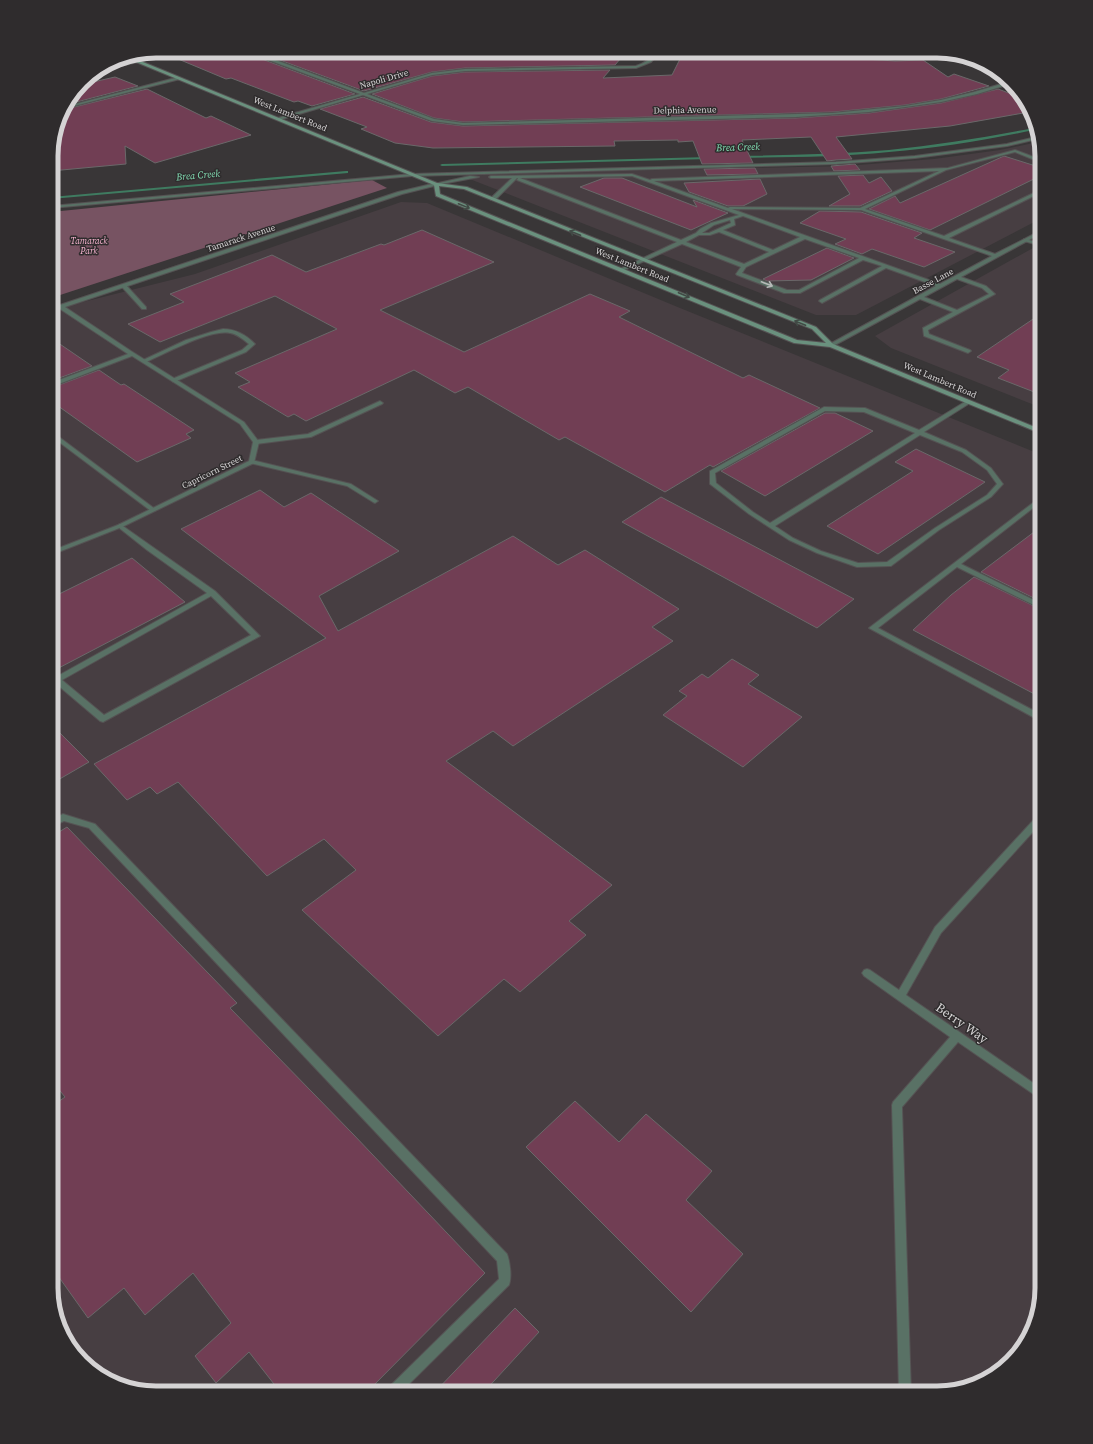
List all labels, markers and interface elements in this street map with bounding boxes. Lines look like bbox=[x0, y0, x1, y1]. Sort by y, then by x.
street label: Napoli Drive bbox=[358, 66, 410, 92]
street label: West Lambert Road bbox=[251, 94, 329, 134]
street label: Delphia Avenue bbox=[653, 103, 717, 117]
water label: Brea Creek bbox=[715, 140, 760, 154]
water label: Brea Creek bbox=[175, 167, 221, 183]
one-way arrow bbox=[458, 202, 470, 210]
street label: Tamarack Avenue bbox=[205, 221, 277, 255]
one-way arrow bbox=[570, 229, 582, 236]
park label: Tamarack Park bbox=[71, 235, 108, 257]
street label: West Lambert Road bbox=[593, 245, 671, 285]
street label: Basse Lane bbox=[910, 265, 956, 297]
one-way arrow bbox=[761, 281, 773, 289]
one-way arrow bbox=[677, 292, 689, 300]
one-way arrow bbox=[795, 318, 807, 326]
street label: West Lambert Road bbox=[901, 359, 979, 401]
street label: Capricorn Street bbox=[180, 452, 244, 492]
street label: Berry Way bbox=[933, 999, 992, 1047]

